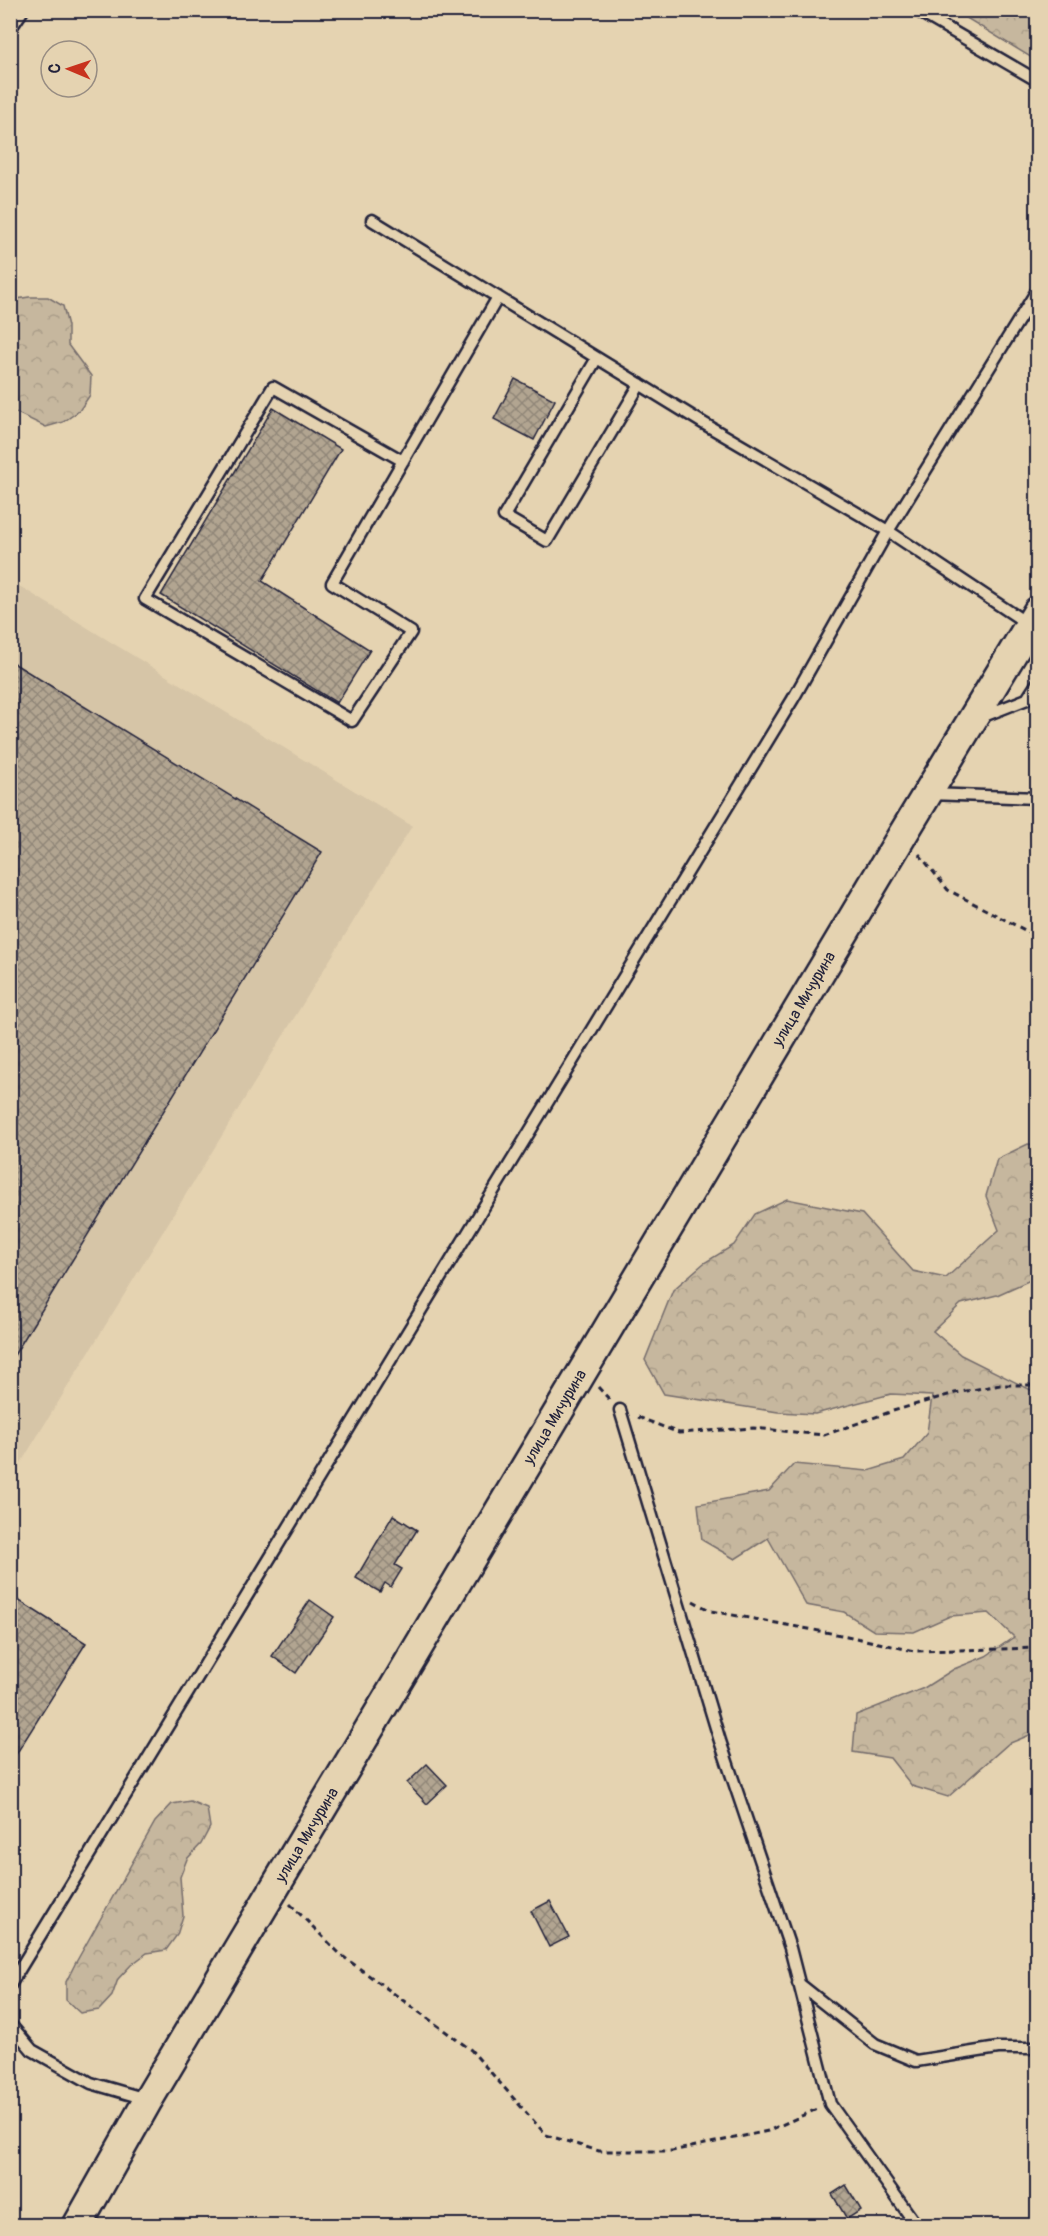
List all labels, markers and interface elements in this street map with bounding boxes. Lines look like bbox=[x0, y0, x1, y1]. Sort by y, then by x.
north arrow bbox=[39, 39, 99, 99]
text: С bbox=[45, 63, 65, 74]
street label: улица Мичурина bbox=[767, 948, 840, 1051]
street label: улица Мичурина bbox=[518, 1366, 591, 1469]
street label: улица Мичурина bbox=[270, 1784, 343, 1887]

